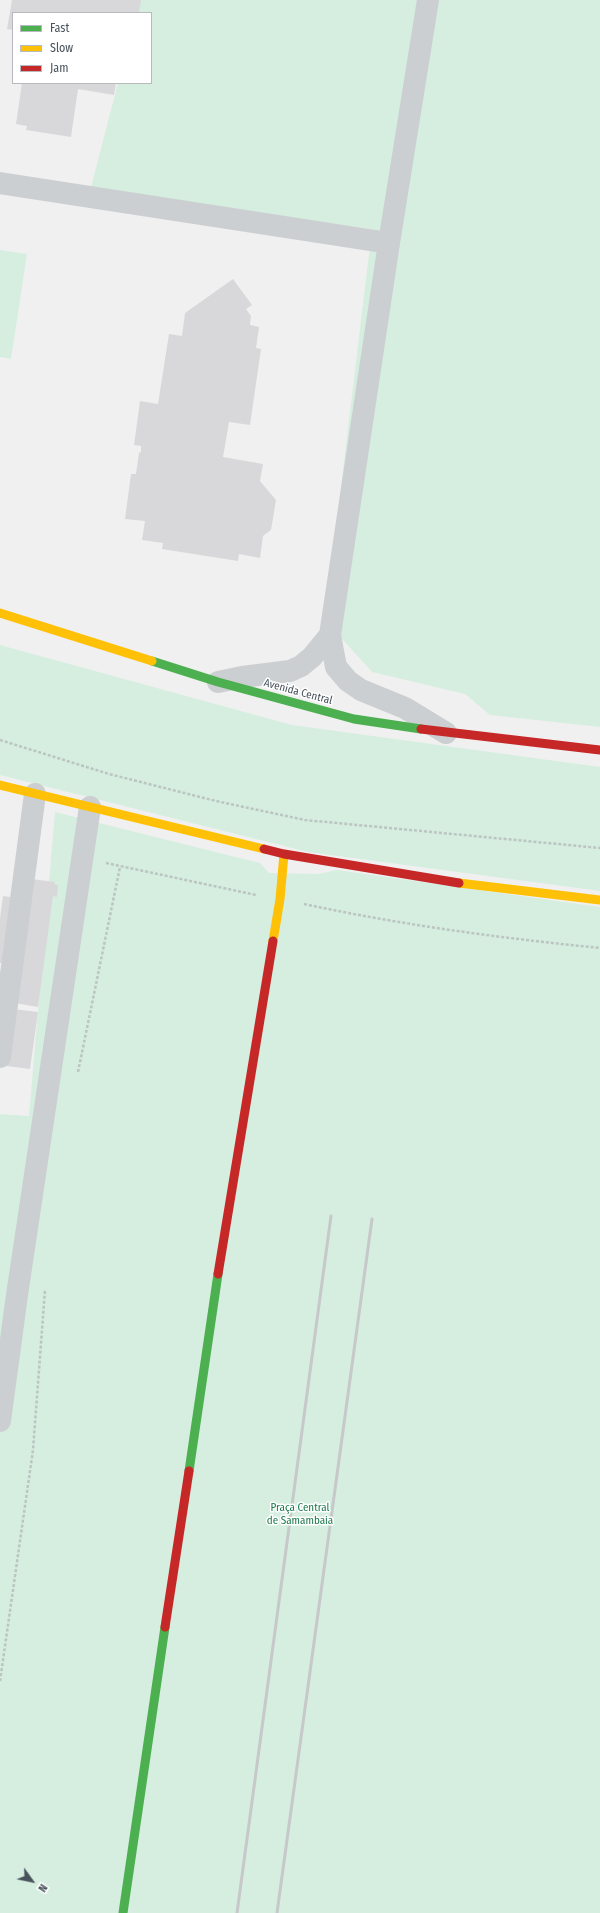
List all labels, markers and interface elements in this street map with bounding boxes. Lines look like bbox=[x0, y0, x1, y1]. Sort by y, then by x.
legend bbox=[12, 12, 152, 84]
text: Fast bbox=[50, 21, 69, 35]
text: Slow bbox=[50, 41, 73, 55]
text: Jam bbox=[50, 61, 68, 75]
street label: Avenida Central bbox=[262, 677, 334, 707]
park label: Praça Central de Samambaia bbox=[267, 1501, 333, 1527]
north arrow bbox=[12, 1861, 52, 1901]
text: N bbox=[35, 1882, 50, 1894]

